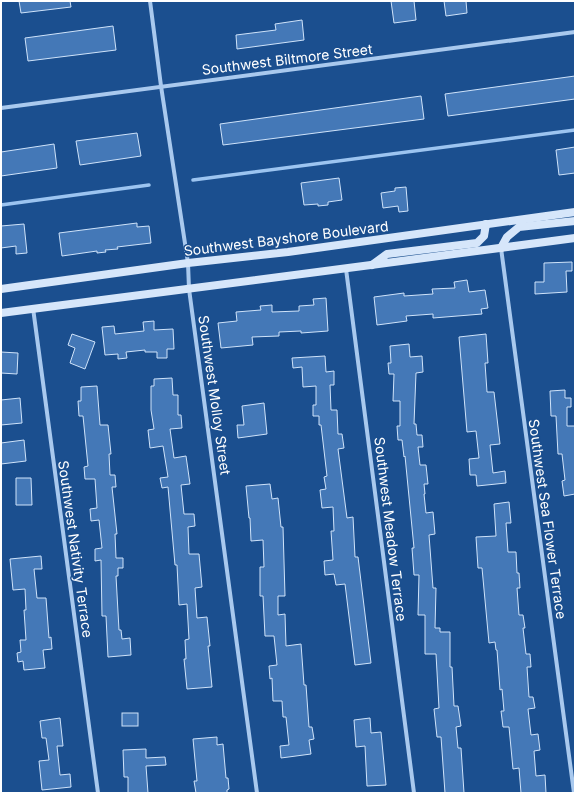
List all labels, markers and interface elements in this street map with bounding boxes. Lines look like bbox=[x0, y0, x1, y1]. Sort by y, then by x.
street label: Southwest Biltmore Street bbox=[201, 40, 374, 78]
street label: Southwest Bayshore Boulevard bbox=[183, 217, 389, 259]
street label: Southwest Molloy Street bbox=[195, 314, 235, 476]
street label: Southwest Sea Flower Terrace bbox=[526, 418, 570, 620]
street label: Southwest Meadow Terrace bbox=[371, 436, 411, 622]
street label: Southwest Nativity Terrace bbox=[55, 459, 97, 639]

